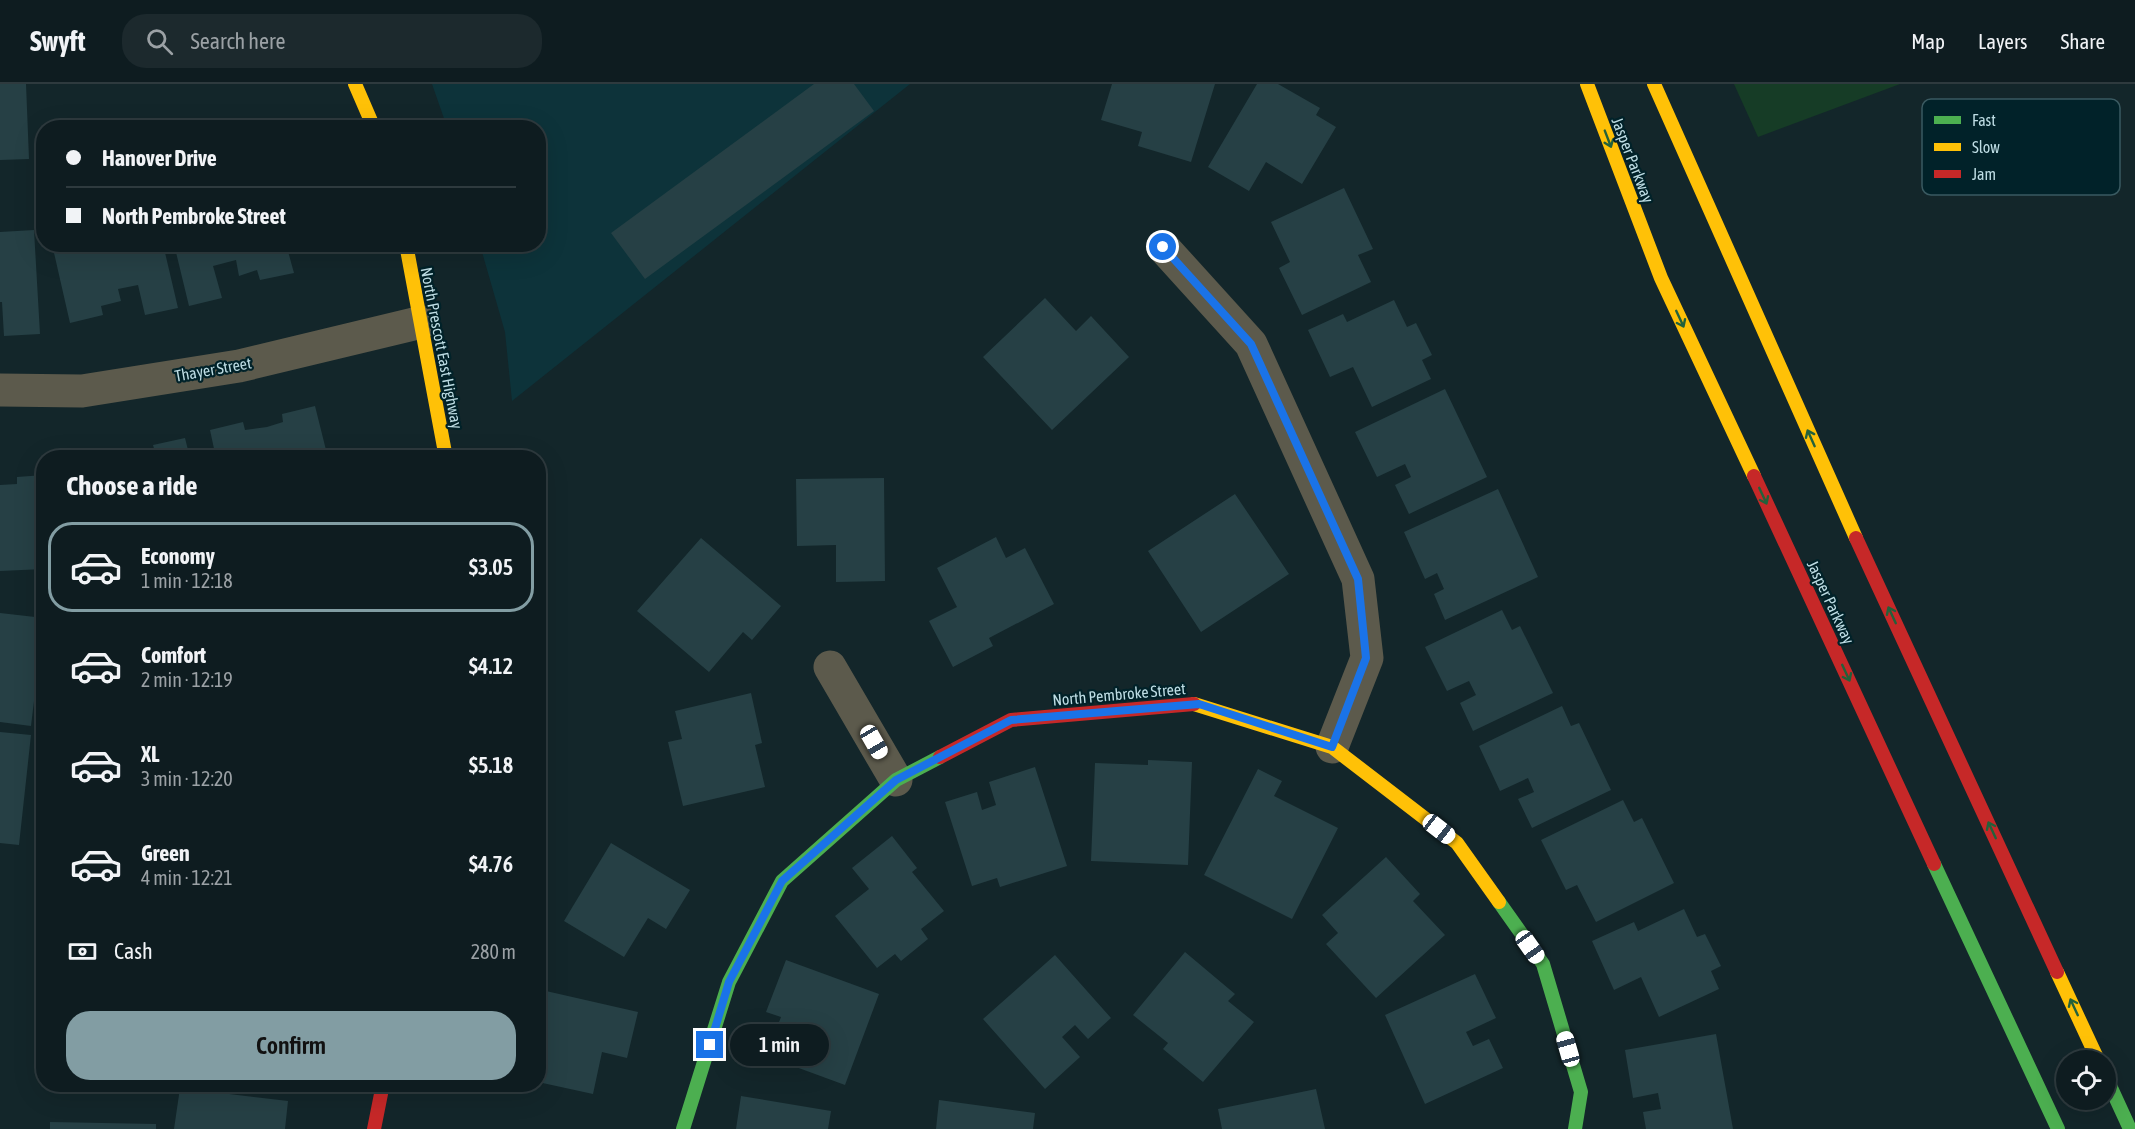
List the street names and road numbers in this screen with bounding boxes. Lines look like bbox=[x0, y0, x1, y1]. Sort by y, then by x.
street label: Jasper Parkway bbox=[1608, 115, 1658, 206]
street label: North Prescott East Highway bbox=[417, 266, 467, 431]
street label: Thayer Street bbox=[173, 353, 253, 386]
street label: Jasper Parkway bbox=[1803, 557, 1858, 647]
street label: North Pembroke Street bbox=[1052, 679, 1187, 709]

